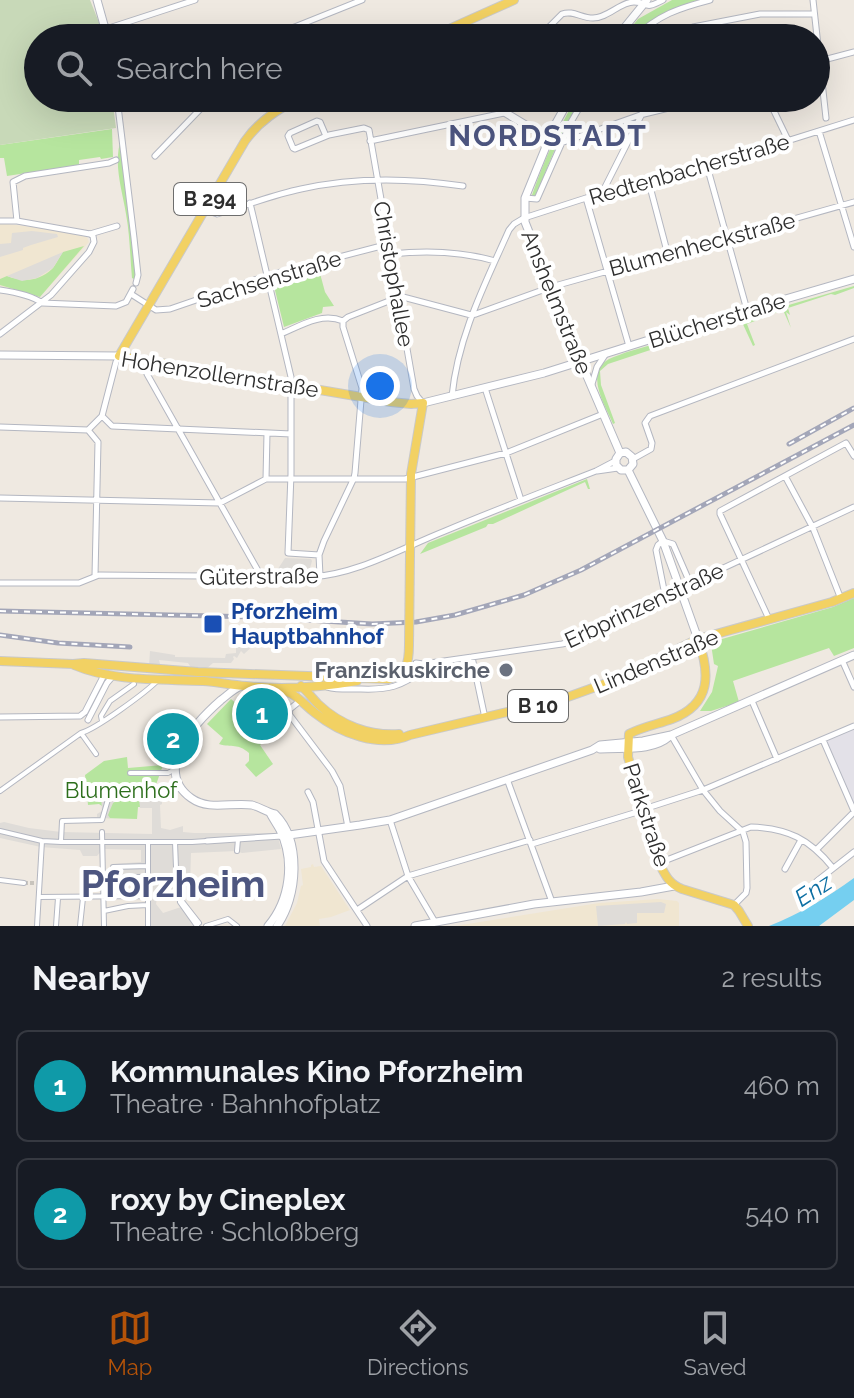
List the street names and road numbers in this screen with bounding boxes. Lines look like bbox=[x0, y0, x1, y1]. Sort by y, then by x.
street label: Redtenbacherstraße bbox=[586, 128, 792, 210]
road number: B 294 bbox=[174, 183, 246, 215]
street label: Christophallee bbox=[368, 199, 420, 349]
street label: Blumenheckstraße bbox=[606, 207, 798, 281]
street label: Anshelmstraße bbox=[516, 226, 598, 378]
street label: Sachsenstraße bbox=[194, 245, 344, 313]
street label: Blücherstraße bbox=[645, 287, 789, 353]
street label: Hohenzollernstraße bbox=[119, 346, 321, 402]
street label: Erbprinzenstraße bbox=[560, 557, 728, 653]
street label: Güterstraße bbox=[199, 562, 319, 590]
street label: Lindenstraße bbox=[590, 623, 722, 699]
road number: B 10 bbox=[508, 690, 568, 722]
street label: Parkstraße bbox=[618, 760, 676, 870]

